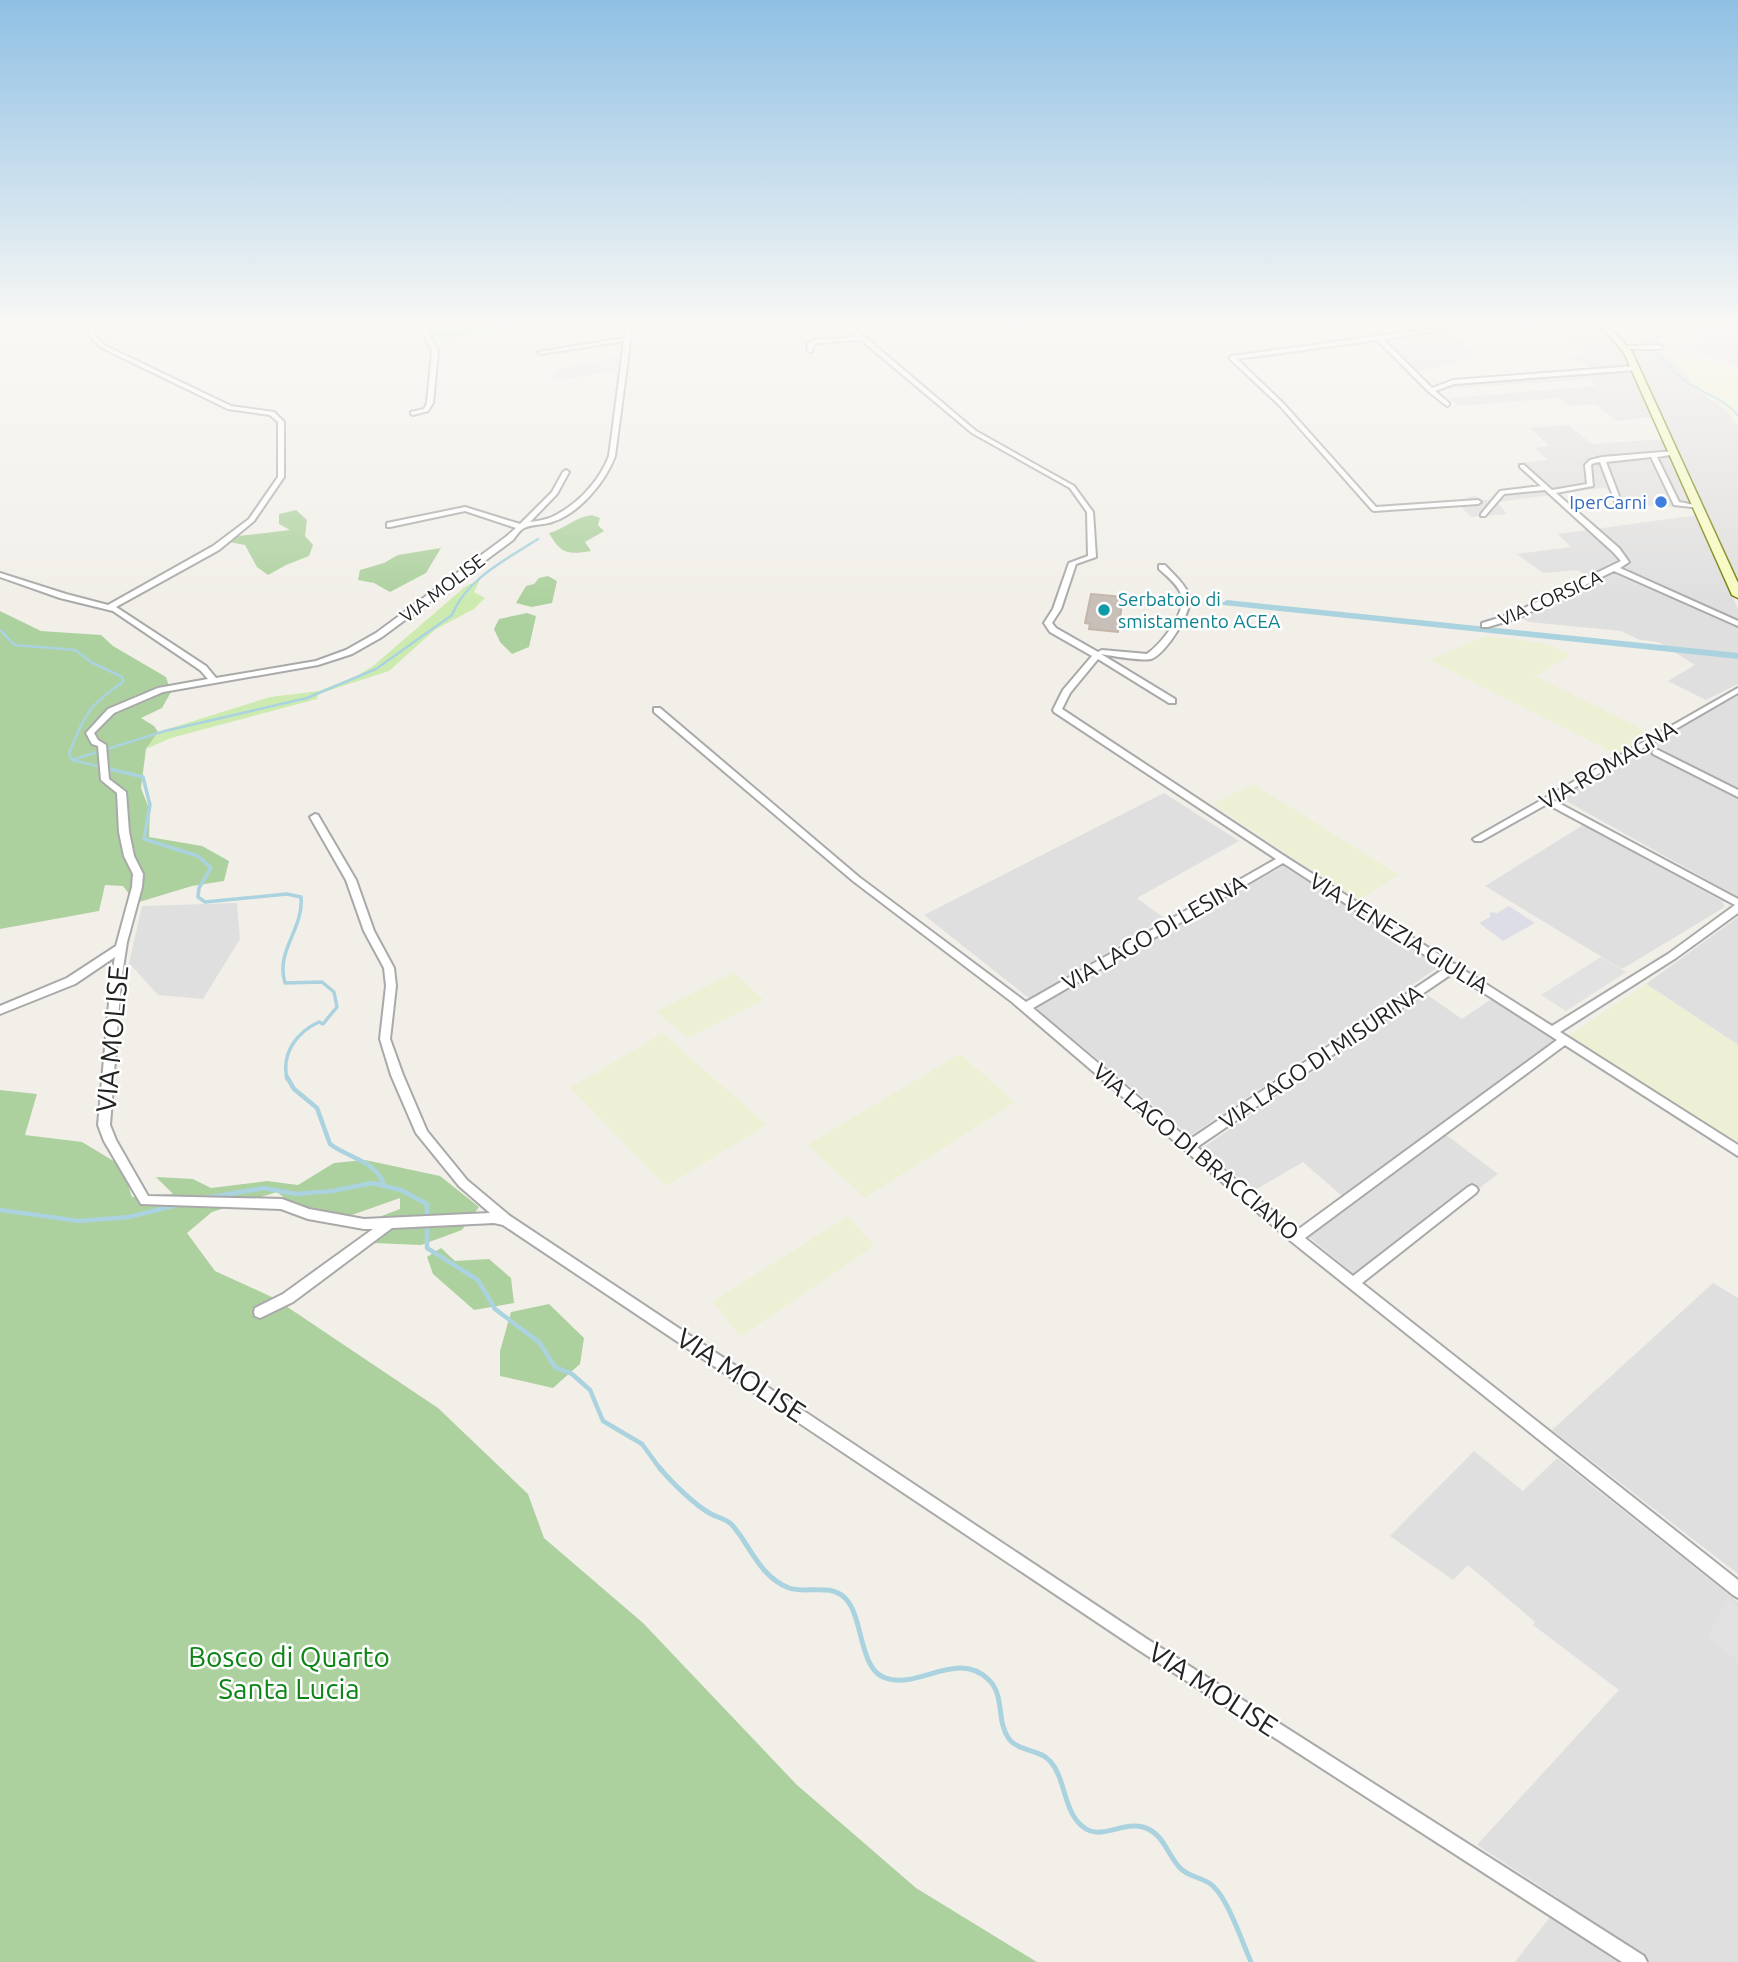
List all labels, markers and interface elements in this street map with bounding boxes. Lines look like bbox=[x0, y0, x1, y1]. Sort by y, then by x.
place label: IperCarni bbox=[1569, 491, 1647, 513]
marker: IperCarni bbox=[1653, 494, 1669, 510]
street label: VIA MOLISE bbox=[395, 549, 489, 627]
street label: VIA CORSICA bbox=[1495, 565, 1606, 631]
place label: Serbatoio di smistamento ACEA bbox=[1118, 588, 1281, 632]
marker: Serbatoio di smistamento ACEA bbox=[1096, 602, 1112, 618]
street label: VIA ROMAGNA bbox=[1535, 715, 1681, 814]
street label: VIA VENEZIA GIULIA bbox=[1305, 867, 1493, 998]
street label: VIA LAGO DI LESINA bbox=[1058, 870, 1250, 995]
street label: VIA MOLISE bbox=[90, 964, 133, 1114]
street label: VIA LAGO DI MISURINA bbox=[1215, 979, 1427, 1134]
street label: VIA LAGO DI BRACCIANO bbox=[1088, 1058, 1304, 1245]
street label: VIA MOLISE bbox=[671, 1321, 812, 1428]
street label: VIA MOLISE bbox=[1143, 1635, 1284, 1742]
park label: Bosco di Quarto Santa Lucia bbox=[188, 1641, 390, 1704]

